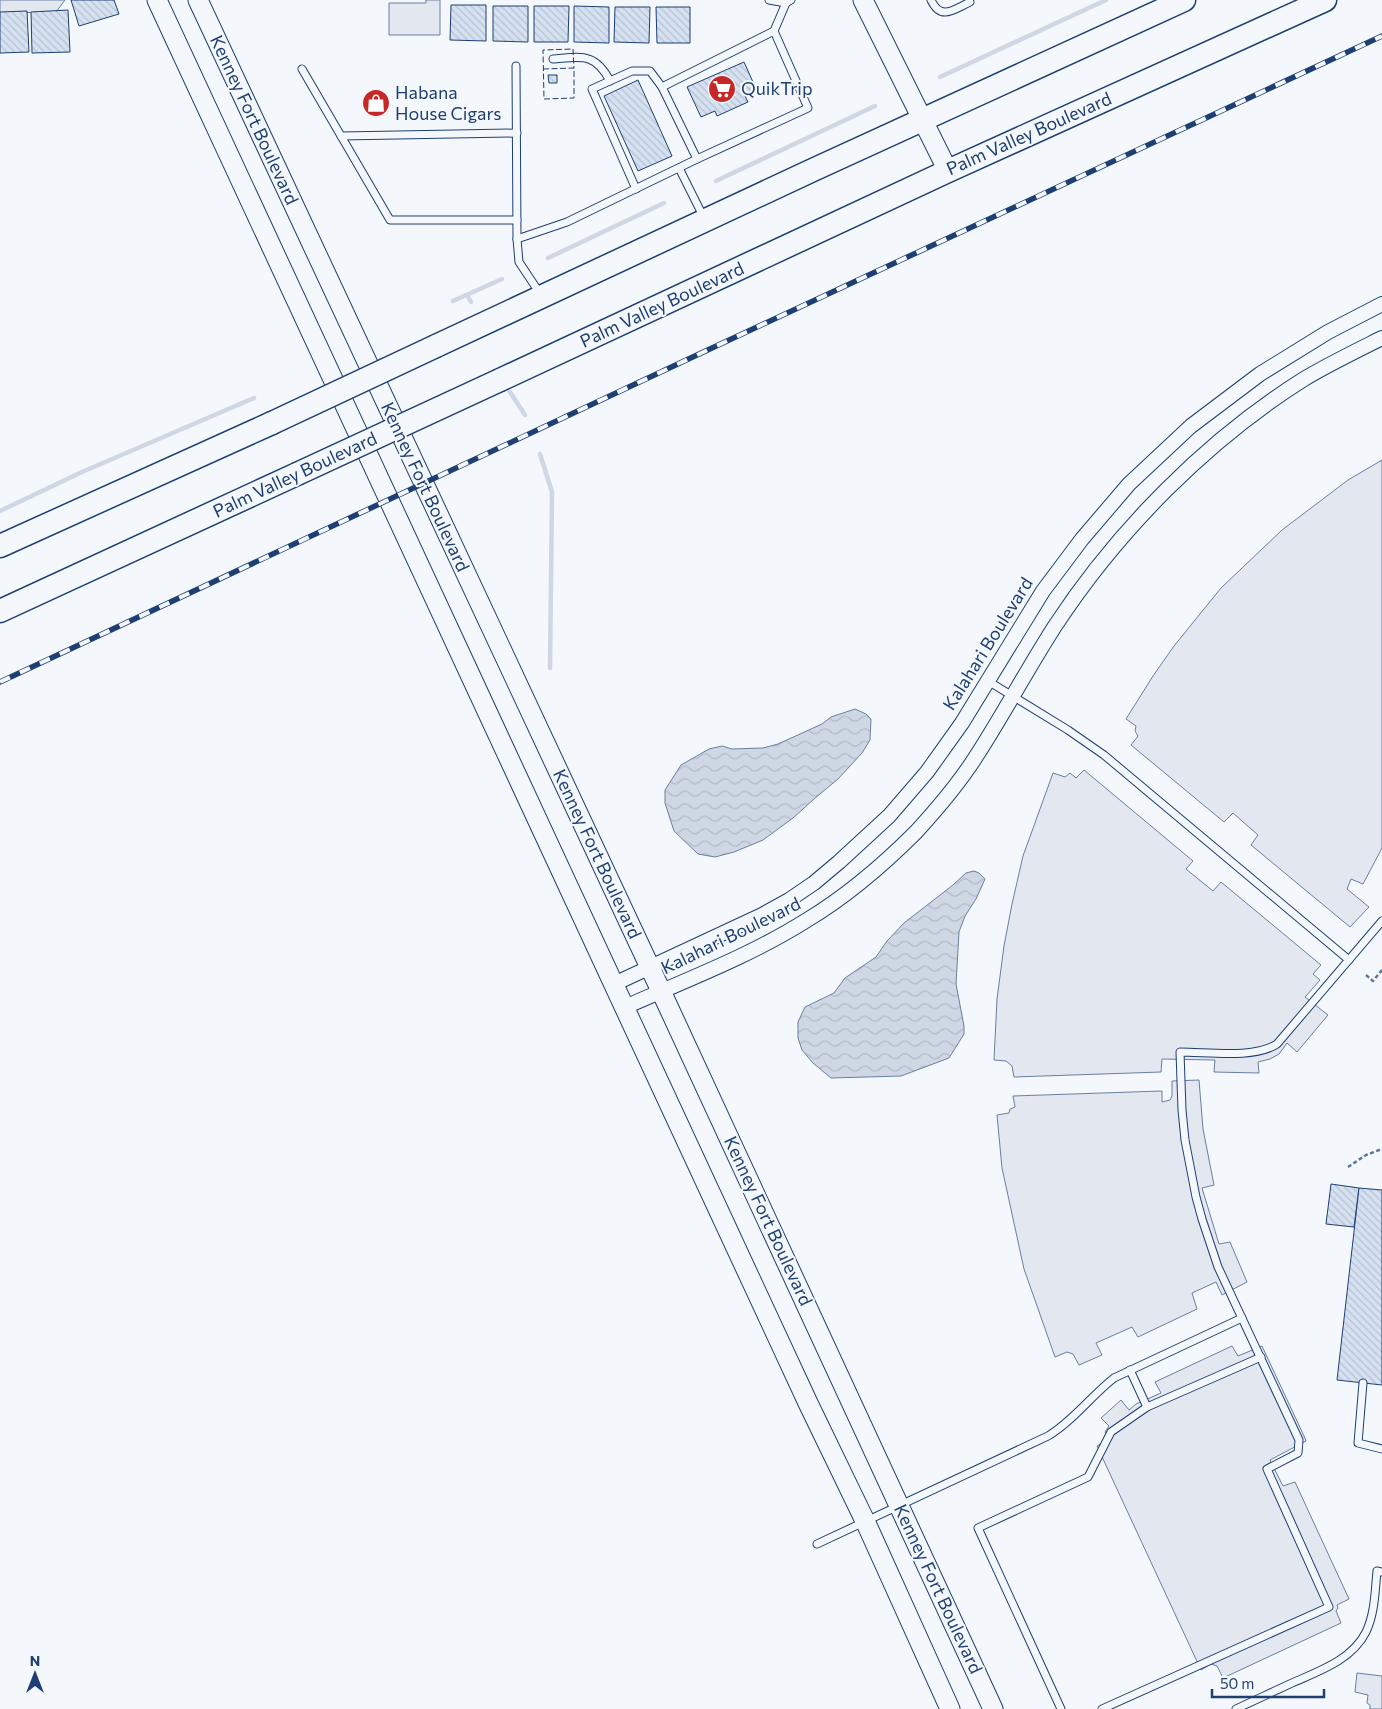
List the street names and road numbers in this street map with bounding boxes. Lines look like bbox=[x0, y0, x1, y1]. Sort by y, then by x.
street label: Kenney Fort Boulevard bbox=[206, 31, 304, 208]
street label: Palm Valley Boulevard bbox=[943, 87, 1115, 179]
street label: Palm Valley Boulevard bbox=[576, 256, 747, 352]
street label: Kenney Fort Boulevard bbox=[377, 398, 475, 575]
street label: Palm Valley Boulevard bbox=[209, 426, 380, 522]
street label: Kalahari Boulevard bbox=[937, 573, 1037, 714]
street label: Kenney Fort Boulevard bbox=[549, 765, 647, 942]
street label: Kalahari Boulevard bbox=[657, 892, 804, 978]
street label: Kenney Fort Boulevard bbox=[720, 1132, 818, 1309]
street label: Kenney Fort Boulevard bbox=[890, 1500, 988, 1677]

